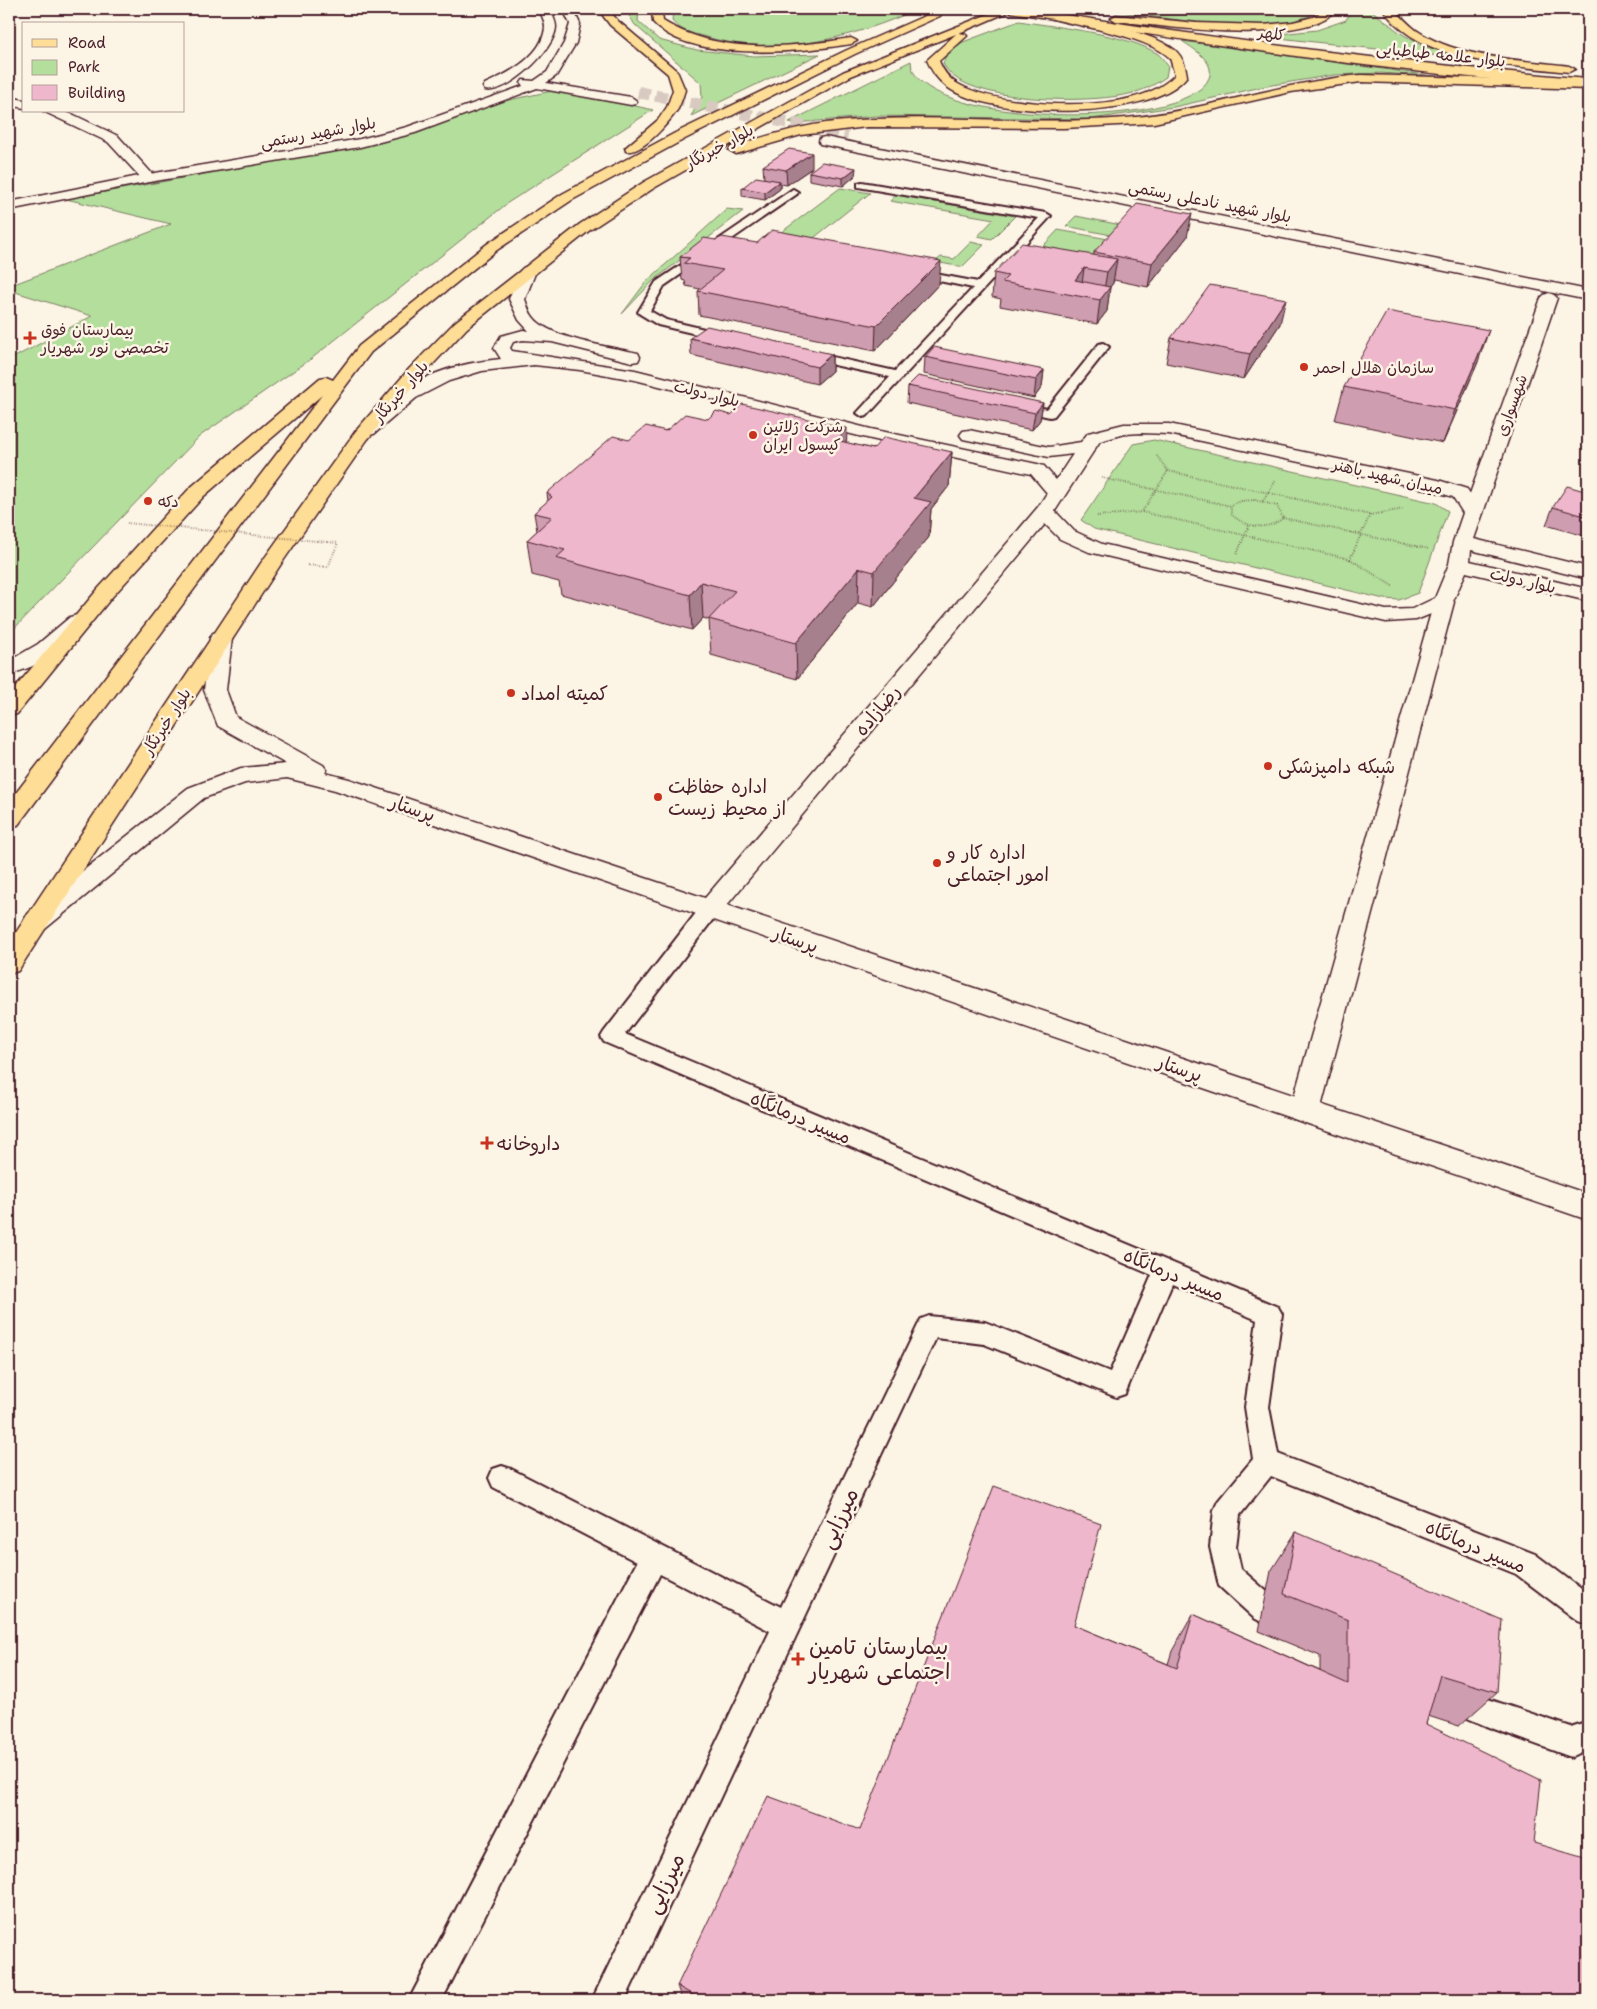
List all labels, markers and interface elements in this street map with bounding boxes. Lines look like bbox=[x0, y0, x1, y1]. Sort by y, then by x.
street label: کلهر bbox=[1255, 21, 1287, 46]
legend bbox=[22, 22, 185, 112]
text: Road bbox=[68, 33, 106, 53]
street label: بلوار علامه طباطبایی bbox=[1375, 37, 1507, 72]
text: Park bbox=[68, 57, 100, 77]
text: Building bbox=[68, 83, 125, 103]
street label: بلوار شهید رستمی bbox=[259, 112, 377, 153]
street label: بلوار خبرنگار bbox=[680, 119, 757, 174]
street label: بلوار شهید نادعلی رستمی bbox=[1127, 175, 1293, 228]
place label: بیمارستان فوق تخصصی نور شهریار bbox=[39, 319, 169, 358]
marker: بیمارستان فوق تخصصی نور شهریار bbox=[23, 331, 37, 345]
street label: بلوار خبرنگار bbox=[367, 356, 433, 427]
place label: سازمان هلال احمر bbox=[1312, 357, 1434, 378]
marker: سازمان هلال احمر bbox=[1298, 361, 1310, 373]
street label: شهسواری bbox=[1491, 371, 1532, 439]
street label: بلوار دولت bbox=[672, 375, 742, 412]
place label: شرکت ژلاتین کپسول ایران bbox=[763, 416, 843, 455]
marker: شرکت ژلاتین کپسول ایران bbox=[747, 429, 759, 441]
street label: میدان شهید باهنر bbox=[1329, 453, 1445, 499]
place label: دکه bbox=[158, 491, 179, 512]
marker: دکه bbox=[142, 495, 154, 507]
street label: بلوار دولت bbox=[1488, 563, 1558, 598]
street label: رضازاده bbox=[849, 680, 906, 741]
place label: کمیته امداد bbox=[521, 681, 608, 706]
street label: بلوار خبرنگار bbox=[137, 684, 196, 760]
marker: کمیته امداد bbox=[505, 687, 517, 699]
place label: شبکه دامپزشکی bbox=[1278, 754, 1395, 779]
marker: شبکه دامپزشکی bbox=[1262, 760, 1274, 772]
place label: اداره حفاظت از محیط زیست bbox=[668, 774, 786, 821]
street label: پرستار bbox=[385, 788, 439, 828]
marker: اداره حفاظت از محیط زیست bbox=[652, 791, 664, 803]
place label: اداره کار و امور اجتماعی bbox=[945, 840, 1049, 887]
marker: اداره کار و امور اجتماعی bbox=[931, 857, 943, 869]
street label: پرستار bbox=[768, 919, 822, 959]
street label: پرستار bbox=[1152, 1048, 1206, 1088]
street label: مسیر درمانگاه bbox=[747, 1085, 855, 1150]
place label: داروخانه bbox=[497, 1131, 560, 1156]
marker: داروخانه bbox=[481, 1137, 493, 1149]
street label: مسیر درمانگاه bbox=[1120, 1242, 1228, 1307]
street label: میرزایی bbox=[812, 1483, 865, 1553]
street label: مسیر درمانگاه bbox=[1422, 1514, 1530, 1579]
place label: بیمارستان تامین اجتماعی شهریار bbox=[807, 1632, 950, 1686]
marker: بیمارستان تامین اجتماعی شهریار bbox=[791, 1652, 805, 1666]
street label: میرزایی bbox=[637, 1848, 692, 1918]

